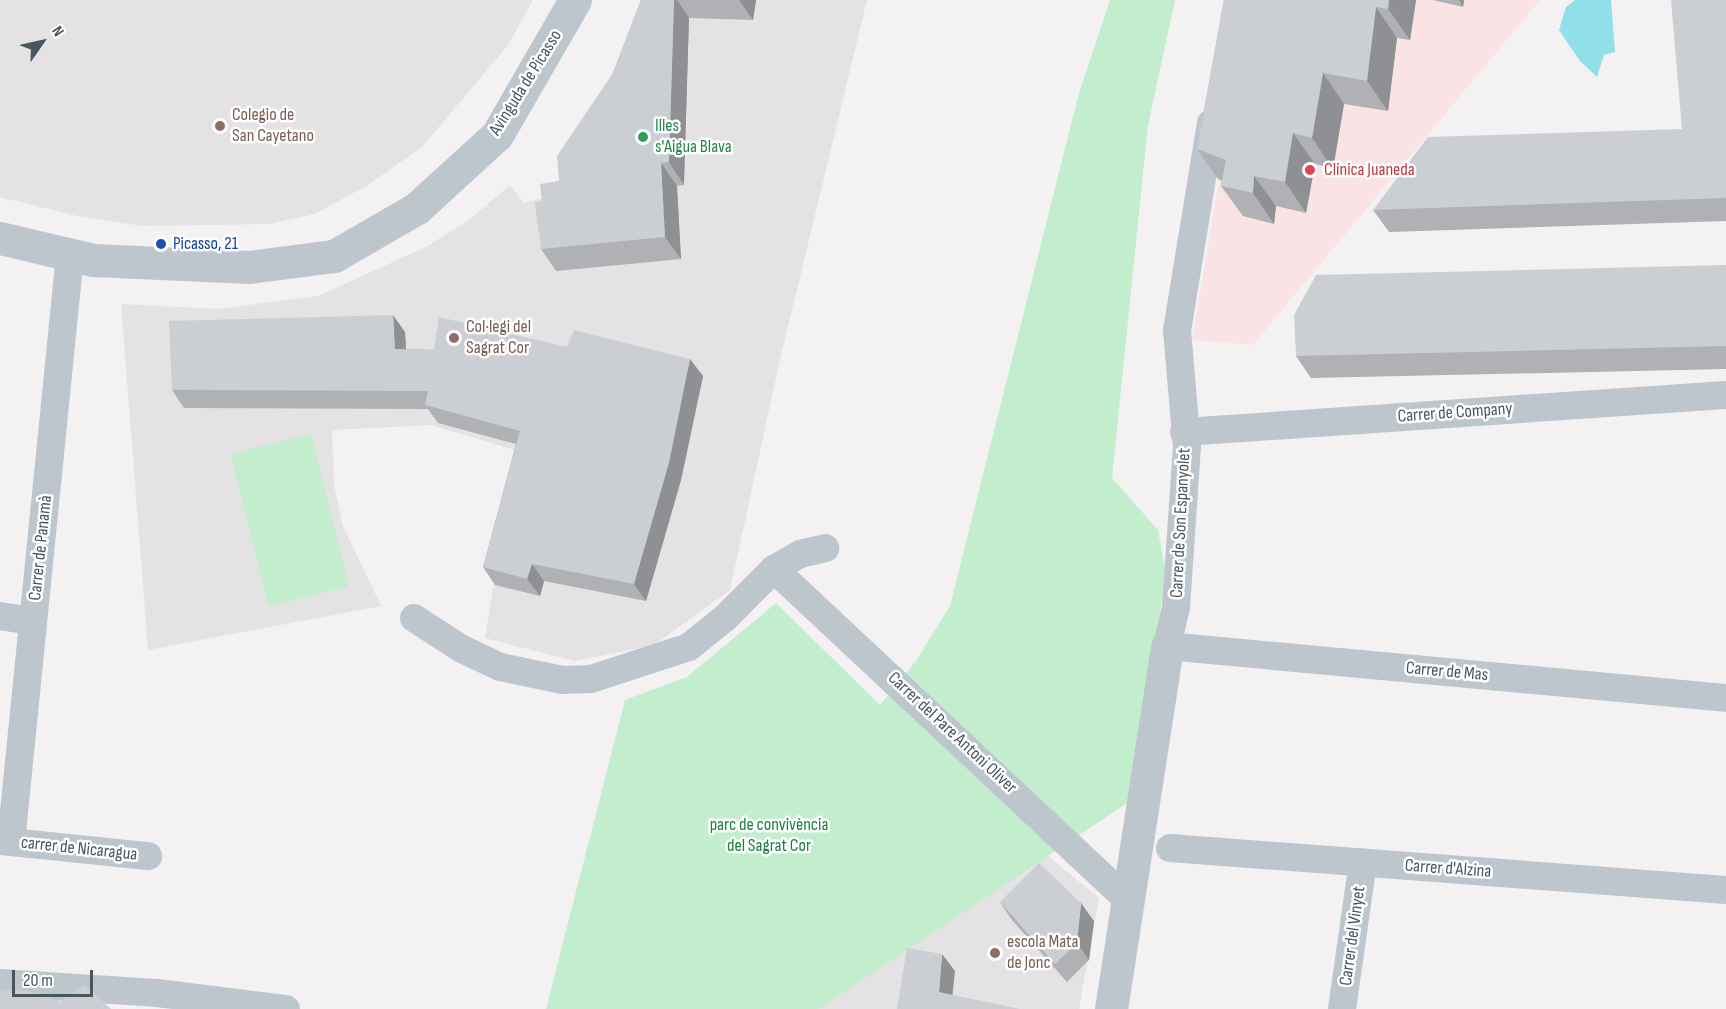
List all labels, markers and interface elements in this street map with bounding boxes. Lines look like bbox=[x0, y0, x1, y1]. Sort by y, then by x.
north arrow bbox=[12, 12, 72, 72]
text: N bbox=[47, 23, 68, 41]
street label: Avinguda de Picasso bbox=[485, 26, 567, 140]
place label: Colegio de San Cayetano bbox=[232, 105, 314, 148]
place label: Illes s'Aigua Blava bbox=[655, 116, 732, 158]
marker: Colegio de San Cayetano bbox=[213, 119, 227, 133]
marker: Illes s'Aigua Blava bbox=[636, 130, 650, 144]
place label: Clínica Juaneda bbox=[1324, 159, 1415, 181]
marker: Clínica Juaneda bbox=[1301, 161, 1319, 179]
place label: Picasso, 21 bbox=[173, 233, 238, 255]
marker: Picasso, 21 bbox=[154, 237, 168, 251]
place label: Col·legi del Sagrat Cor bbox=[466, 317, 531, 360]
marker: Col·legi del Sagrat Cor bbox=[447, 331, 461, 345]
street label: Carrer de Company bbox=[1397, 398, 1513, 428]
street label: Carrer de Son Espanyolet bbox=[1166, 447, 1196, 599]
street label: Carrer de Panamà bbox=[25, 494, 57, 602]
street label: Carrer de Mas bbox=[1405, 658, 1489, 686]
street label: Carrer del Pare Antoni Oliver bbox=[883, 668, 1021, 798]
park label: parc de convivència del Sagrat Cor bbox=[710, 815, 828, 858]
street label: carrer de Nicaragua bbox=[20, 832, 138, 866]
street label: Carrer d'Alzina bbox=[1404, 855, 1492, 883]
street label: Carrer del Vinyet bbox=[1335, 885, 1371, 987]
place label: escola Mata de Jonc bbox=[1007, 932, 1078, 974]
marker: escola Mata de Jonc bbox=[988, 946, 1002, 960]
scale bar bbox=[15, 958, 96, 996]
text: 20 m bbox=[23, 970, 53, 991]

